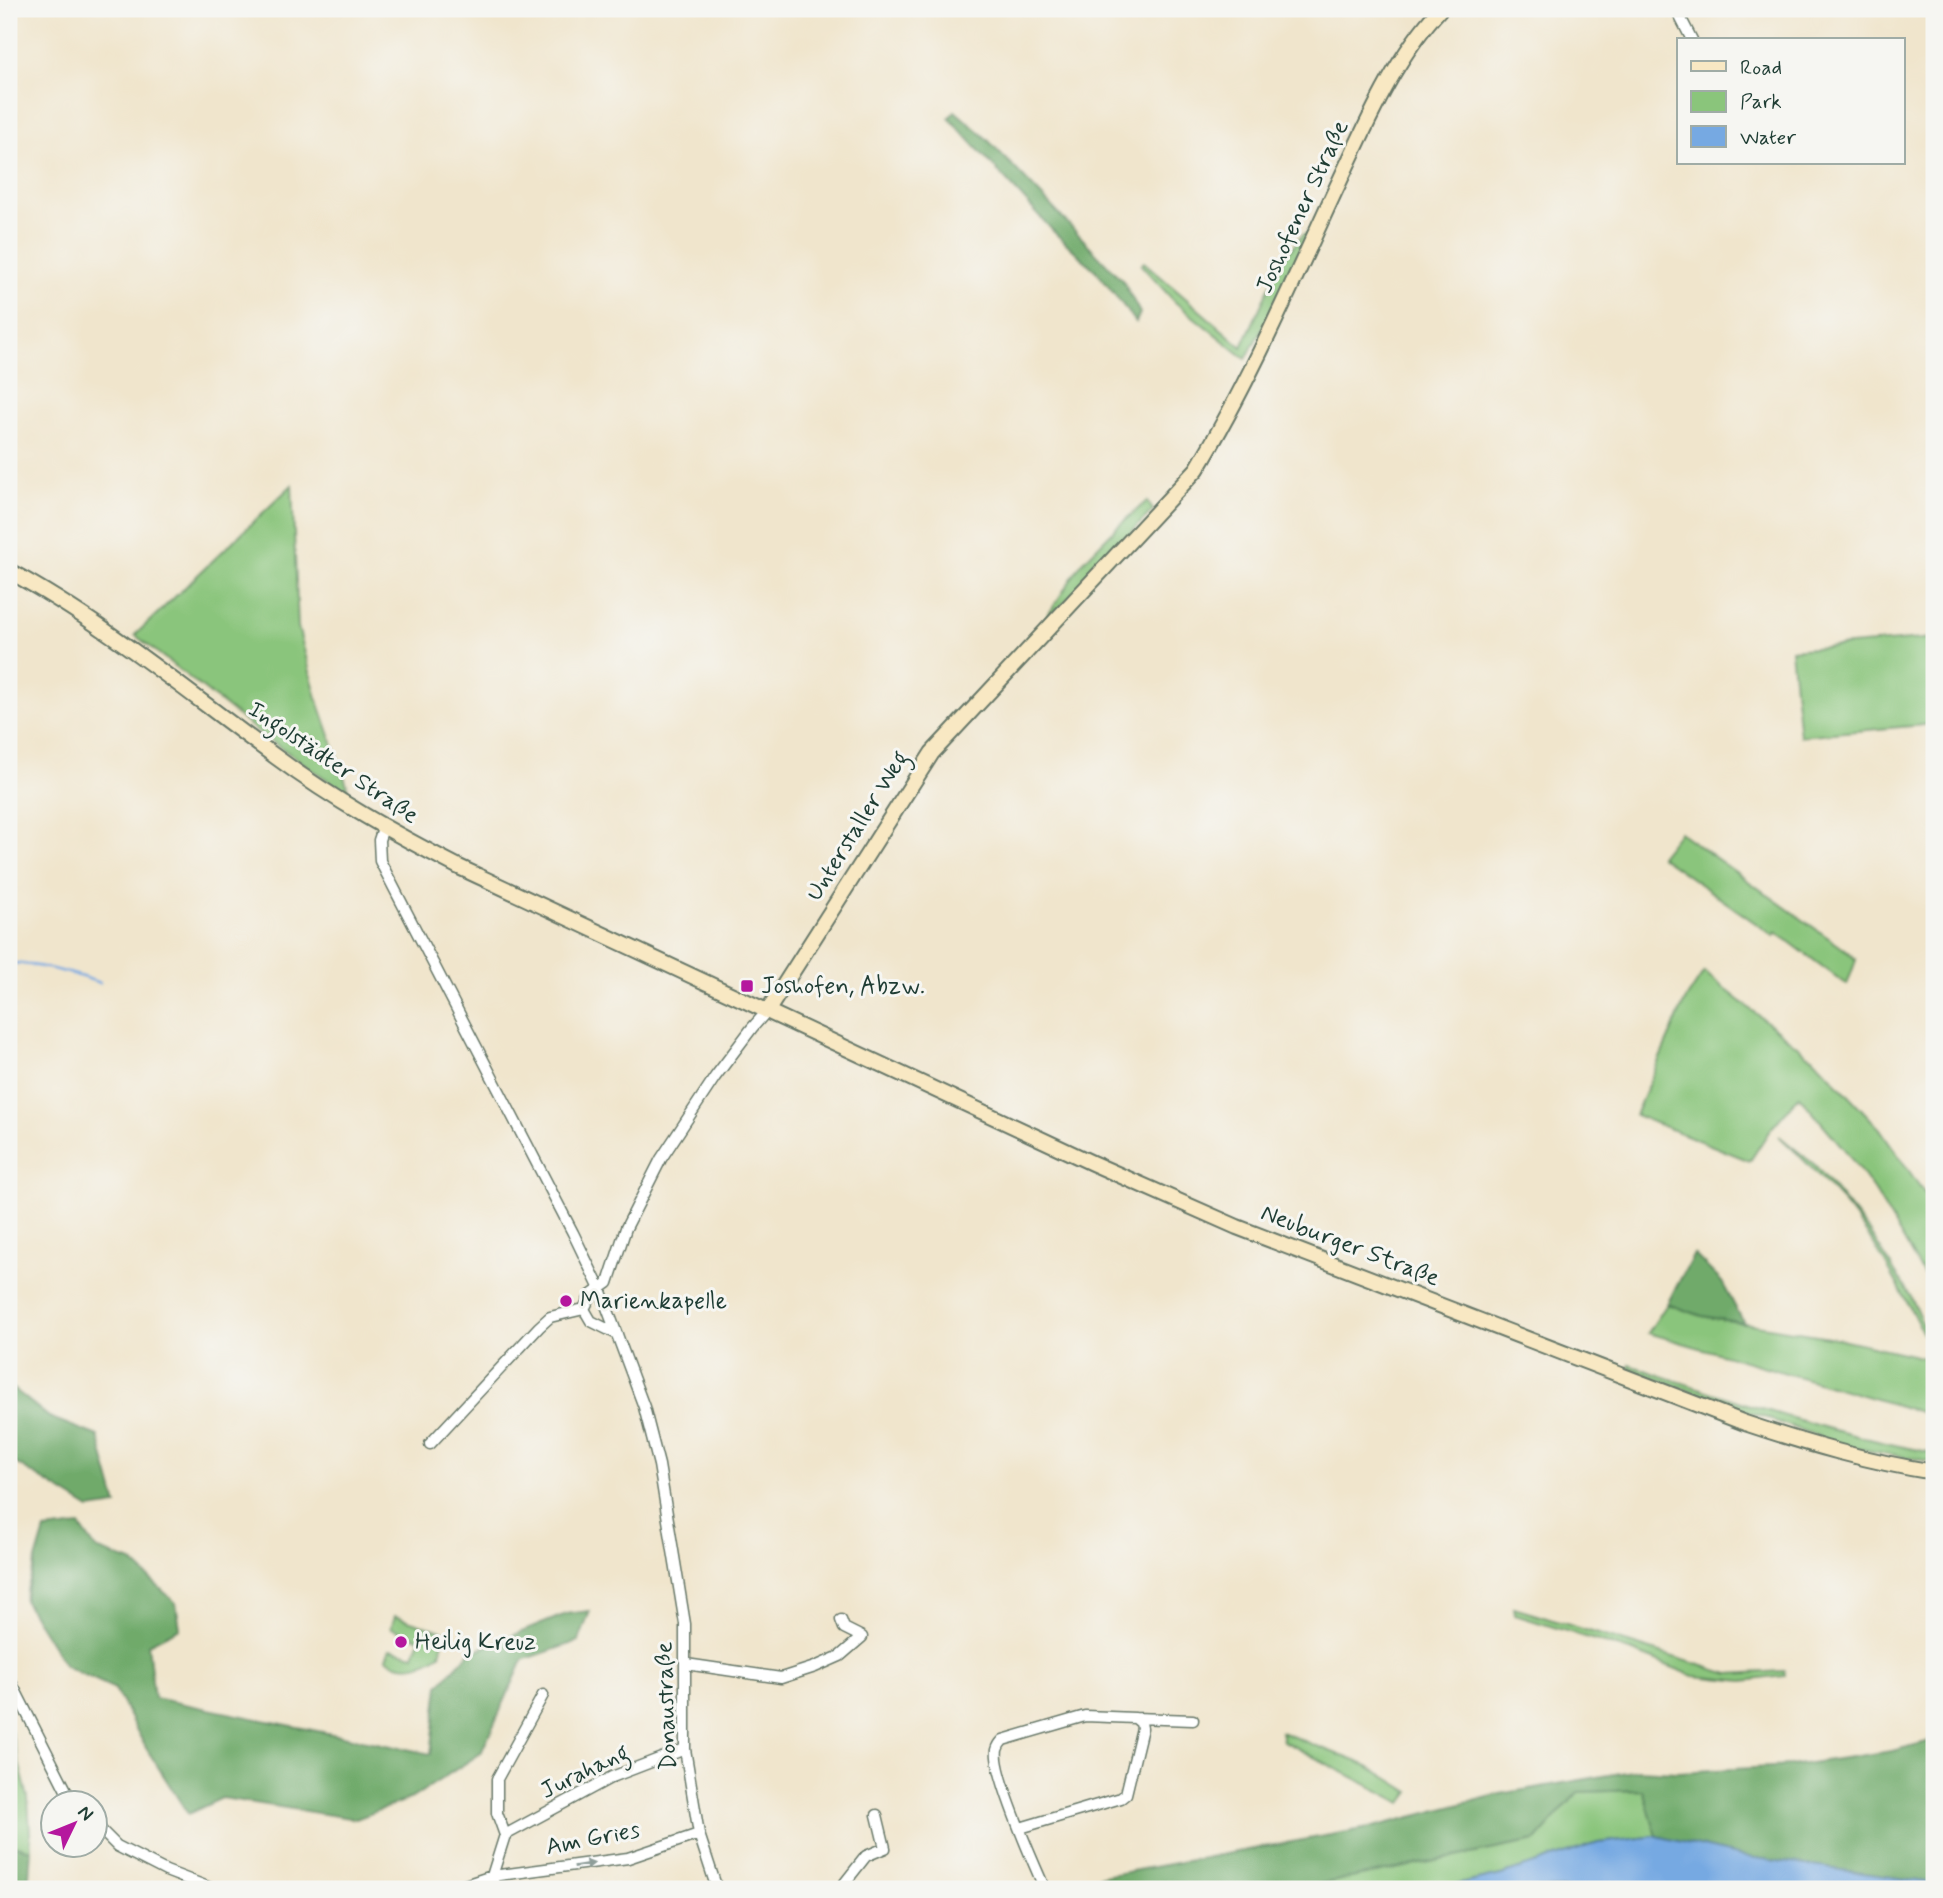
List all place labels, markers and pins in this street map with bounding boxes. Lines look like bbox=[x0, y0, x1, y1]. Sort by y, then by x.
place label: Joshofen, Abzw. bbox=[761, 971, 925, 1002]
marker: Joshofen, Abzw. bbox=[739, 978, 755, 994]
place label: Marienkapelle bbox=[580, 1286, 727, 1317]
marker: Marienkapelle bbox=[558, 1293, 574, 1309]
place label: Heilig Kreuz bbox=[415, 1627, 536, 1658]
marker: Heilig Kreuz bbox=[393, 1634, 409, 1650]

